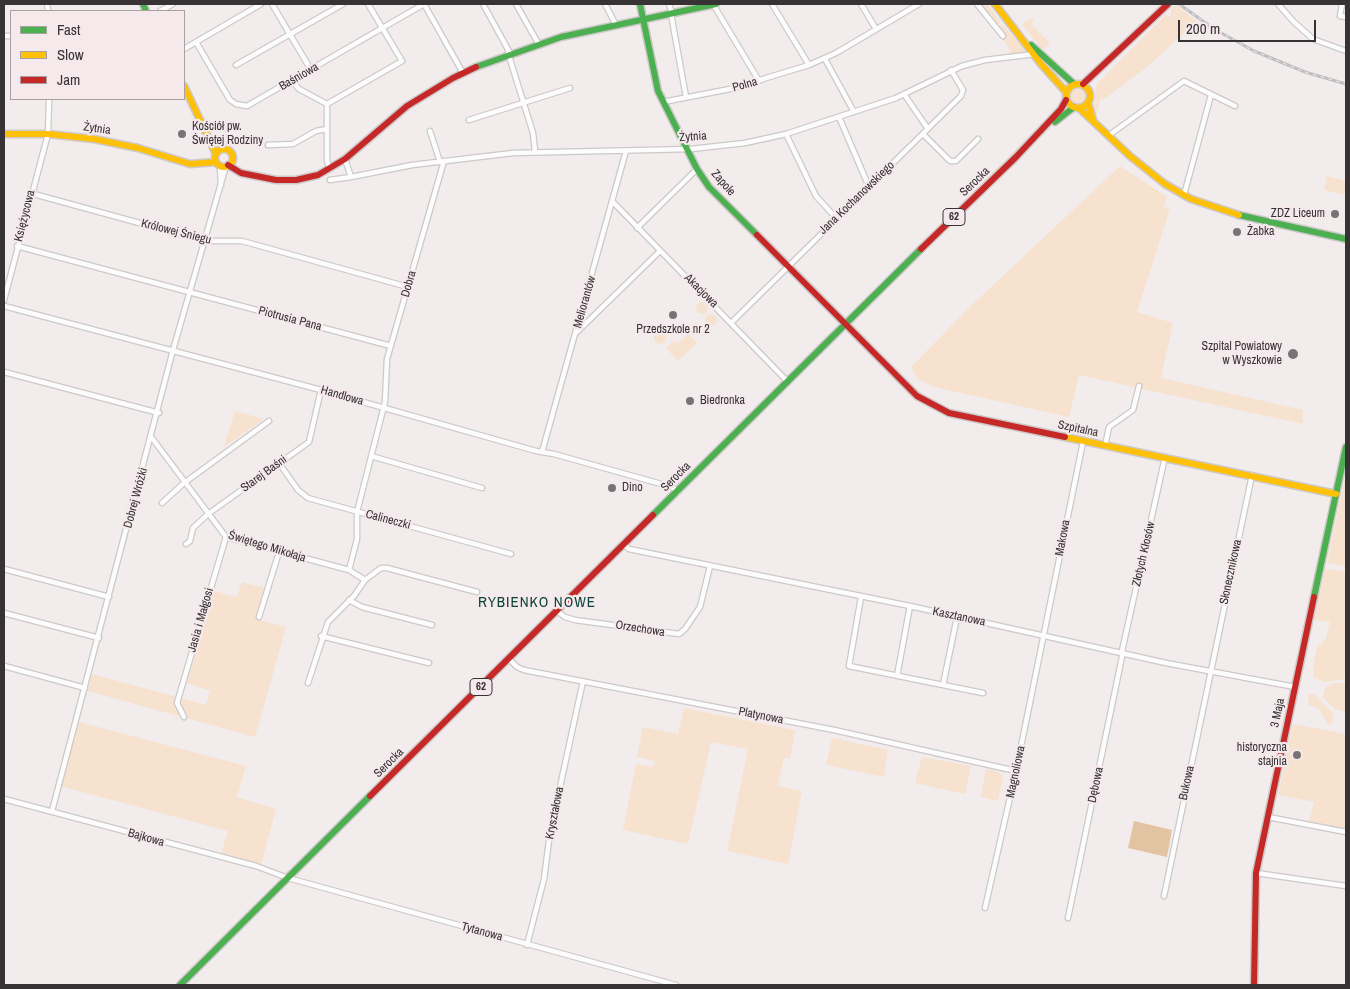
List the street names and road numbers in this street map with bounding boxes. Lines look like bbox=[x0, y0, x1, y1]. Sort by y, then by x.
street label: Baśniowa bbox=[277, 60, 321, 94]
street label: Polna bbox=[731, 75, 759, 95]
street label: Żytnia bbox=[82, 120, 112, 138]
street label: Żytnia bbox=[679, 129, 707, 145]
street label: Jana Kochanowskiego bbox=[816, 158, 898, 238]
street label: Serocka bbox=[957, 164, 993, 200]
street label: Zapole bbox=[708, 167, 738, 199]
street label: Księżycowa bbox=[12, 189, 38, 243]
road number: 62 bbox=[943, 208, 965, 226]
street label: Królowej Śniegu bbox=[139, 216, 213, 248]
street label: Dobra bbox=[398, 269, 420, 299]
street label: Akacjowa bbox=[681, 271, 721, 311]
street label: Meliorantów bbox=[571, 274, 599, 330]
street label: Piotrusia Pana bbox=[257, 304, 323, 334]
street label: Handlowa bbox=[319, 383, 365, 409]
street label: Szpitalna bbox=[1056, 418, 1100, 440]
street label: Starej Baśni bbox=[238, 452, 290, 496]
street label: Serocka bbox=[658, 459, 694, 495]
street label: Dobrej Wróżki bbox=[121, 466, 151, 530]
street label: Calineczki bbox=[364, 507, 412, 533]
street label: Makowa bbox=[1052, 519, 1074, 557]
street label: Złotych Kłosów bbox=[1130, 520, 1158, 588]
street label: Świętego Mikołaja bbox=[226, 528, 308, 566]
street label: Słonecznikowa bbox=[1217, 538, 1245, 606]
street label: Jasia i Małgosi bbox=[185, 586, 217, 654]
street label: Kasztanowa bbox=[931, 604, 987, 630]
street label: Orzechowa bbox=[614, 618, 666, 640]
road number: 62 bbox=[470, 679, 492, 696]
street label: 3 Maja bbox=[1268, 697, 1288, 729]
street label: Platynowa bbox=[737, 705, 785, 727]
street label: Serocka bbox=[371, 745, 407, 781]
street label: Magnoliowa bbox=[1003, 745, 1029, 799]
street label: Bukowa bbox=[1176, 764, 1198, 802]
street label: Dębowa bbox=[1085, 766, 1107, 804]
street label: Kryształowa bbox=[543, 786, 567, 840]
street label: Bajkowa bbox=[126, 826, 166, 850]
street label: Tytanowa bbox=[460, 920, 504, 944]

